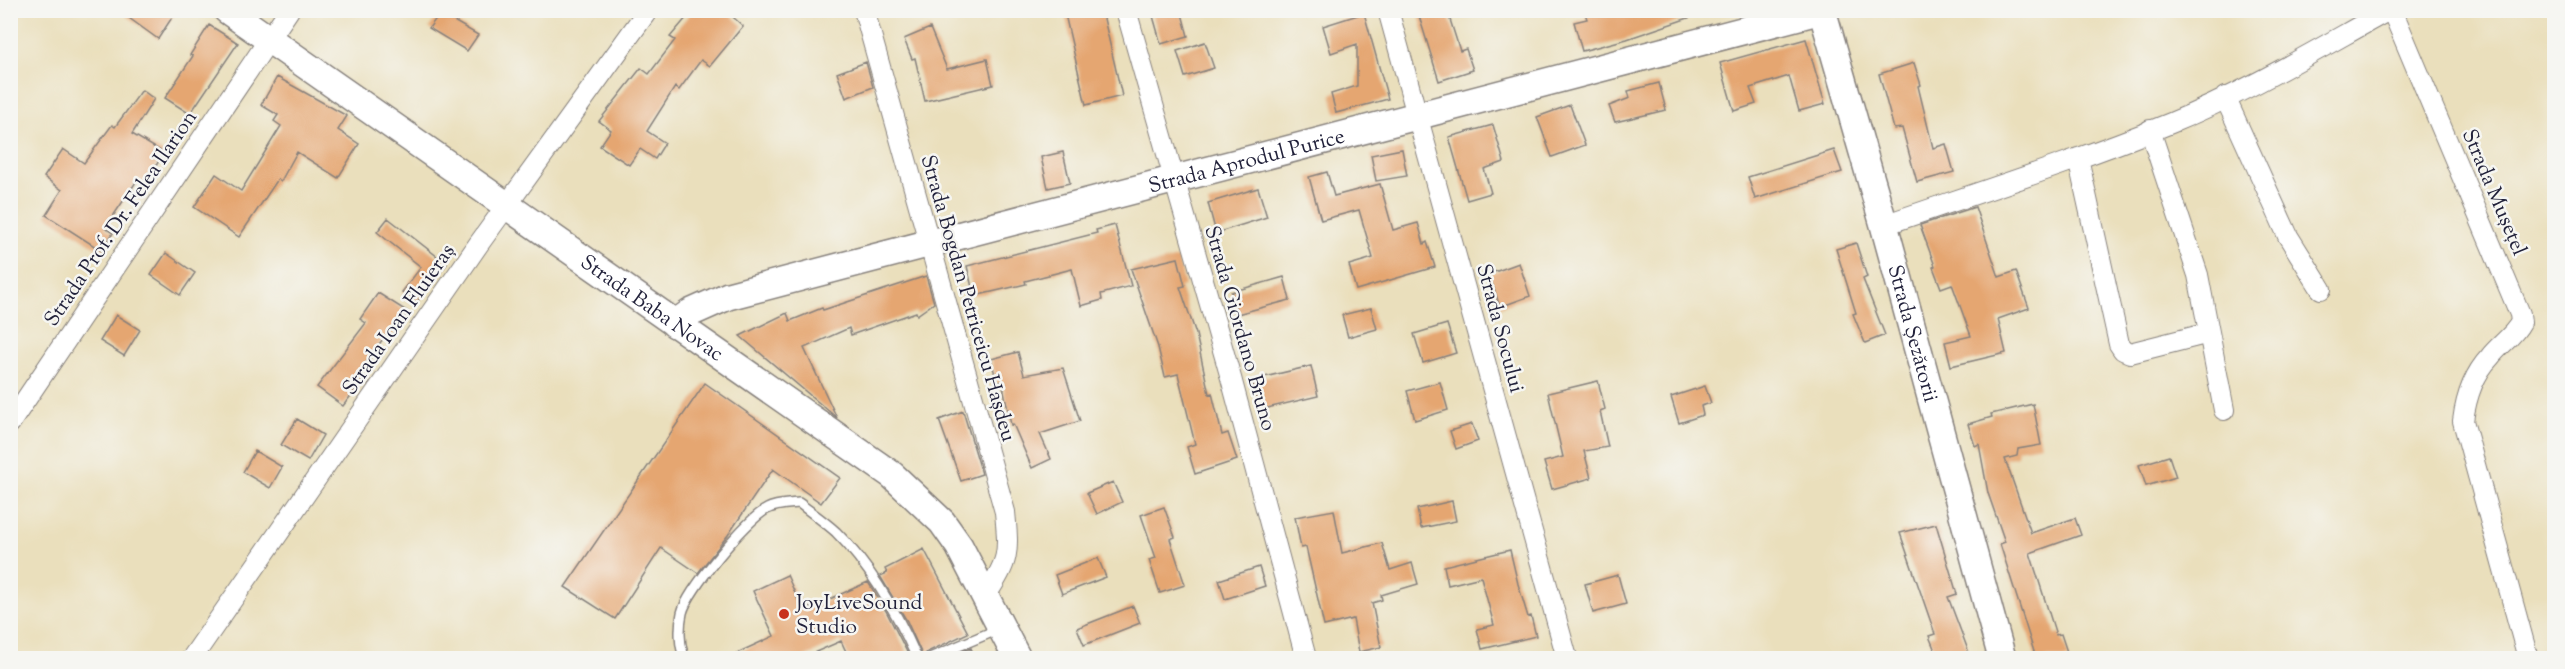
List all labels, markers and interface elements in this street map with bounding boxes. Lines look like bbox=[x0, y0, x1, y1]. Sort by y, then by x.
street label: Strada Prof. Dr. Felea Ilarion bbox=[38, 105, 205, 333]
street label: Strada Aprodul Purice bbox=[1145, 122, 1348, 202]
street label: Strada Mușețel bbox=[2453, 125, 2533, 261]
street label: Strada Bogdan Petriceicu Hașdeu bbox=[912, 152, 1022, 445]
street label: Strada Giordano Bruno bbox=[1195, 223, 1283, 435]
street label: Strada Ioan Fluieraș bbox=[336, 238, 463, 402]
street label: Strada Baba Novac bbox=[573, 248, 729, 370]
street label: Strada Socului bbox=[1467, 261, 1531, 396]
street label: Strada Șezătorii bbox=[1879, 262, 1945, 406]
place label: JoyLiveSound Studio bbox=[795, 589, 922, 643]
marker: JoyLiveSound Studio bbox=[777, 607, 791, 621]

